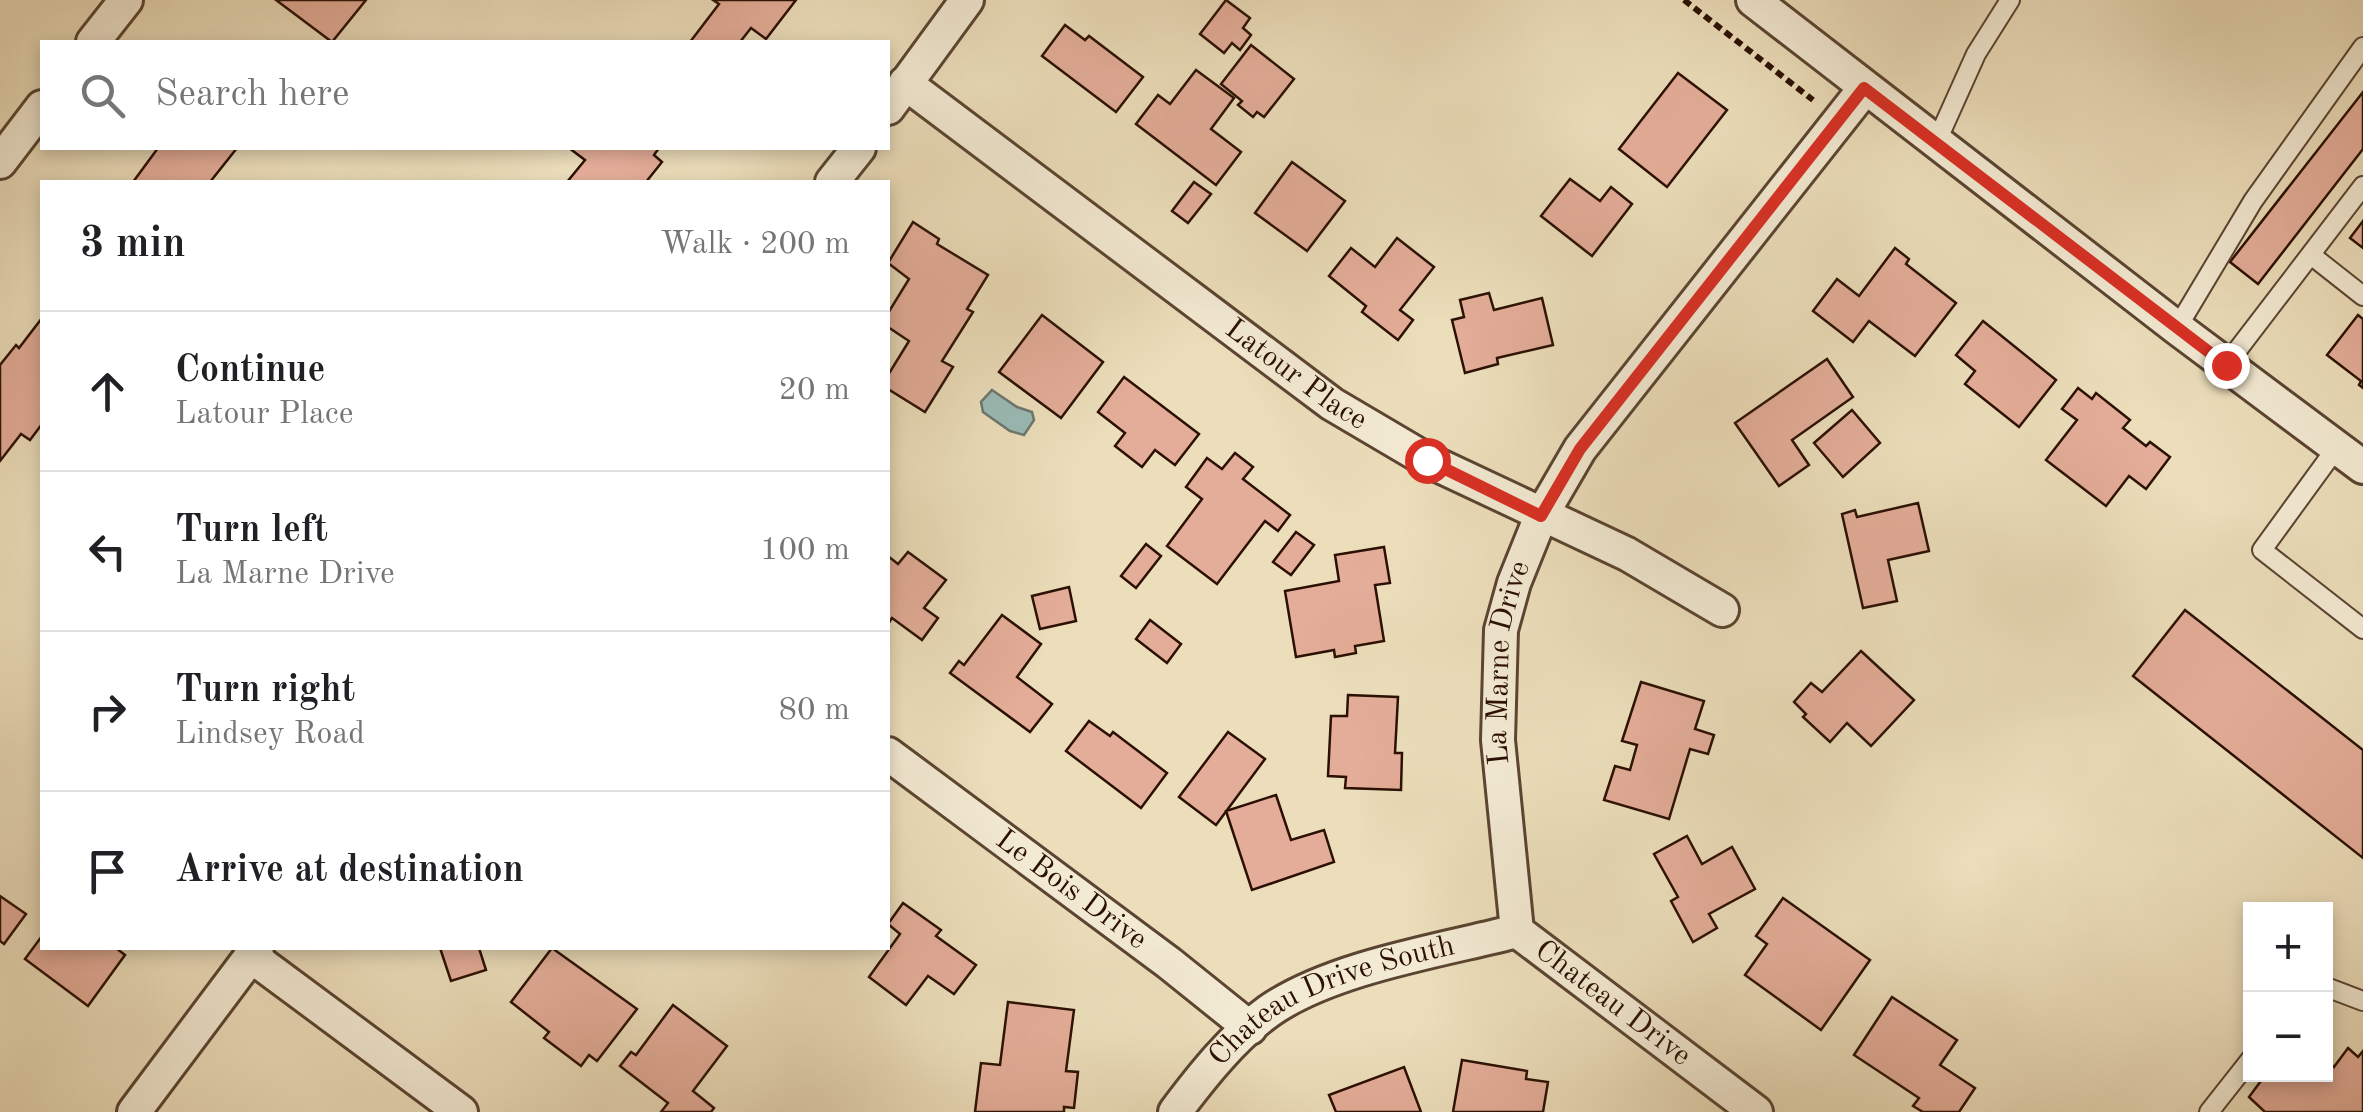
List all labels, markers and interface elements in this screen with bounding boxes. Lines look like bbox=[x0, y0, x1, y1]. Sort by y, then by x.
search box bbox=[40, 40, 890, 150]
icon: search bbox=[75, 68, 130, 123]
text: Search here bbox=[155, 76, 350, 114]
text: 3 min bbox=[80, 224, 186, 266]
text: Walk · 200 m bbox=[660, 229, 850, 261]
street label: Latour Place bbox=[1219, 314, 1372, 436]
route end bbox=[2204, 343, 2250, 389]
text: Continue bbox=[175, 352, 325, 390]
icon: ahead bbox=[80, 364, 135, 419]
text: 20 m bbox=[779, 375, 850, 407]
text: Latour Place bbox=[175, 399, 353, 431]
route start bbox=[1405, 438, 1451, 484]
text: Turn left bbox=[175, 512, 328, 550]
icon: left bbox=[80, 524, 135, 579]
text: 100 m bbox=[760, 535, 850, 567]
street label: La Marne Drive bbox=[1483, 557, 1536, 766]
text: La Marne Drive bbox=[175, 559, 395, 591]
text: Turn right bbox=[175, 672, 355, 710]
icon: right bbox=[80, 684, 135, 739]
text: 80 m bbox=[779, 695, 850, 727]
text: Lindsey Road bbox=[175, 719, 365, 751]
street label: Le Bois Drive bbox=[990, 824, 1152, 956]
icon: arrive bbox=[80, 844, 135, 899]
text: Arrive at destination bbox=[175, 852, 524, 890]
map controls bbox=[2243, 902, 2333, 1082]
button: + bbox=[2243, 902, 2333, 992]
street label: Chateau Drive South bbox=[1204, 931, 1458, 1072]
street label: Chateau Drive bbox=[1529, 935, 1696, 1072]
button: − bbox=[2243, 992, 2333, 1082]

